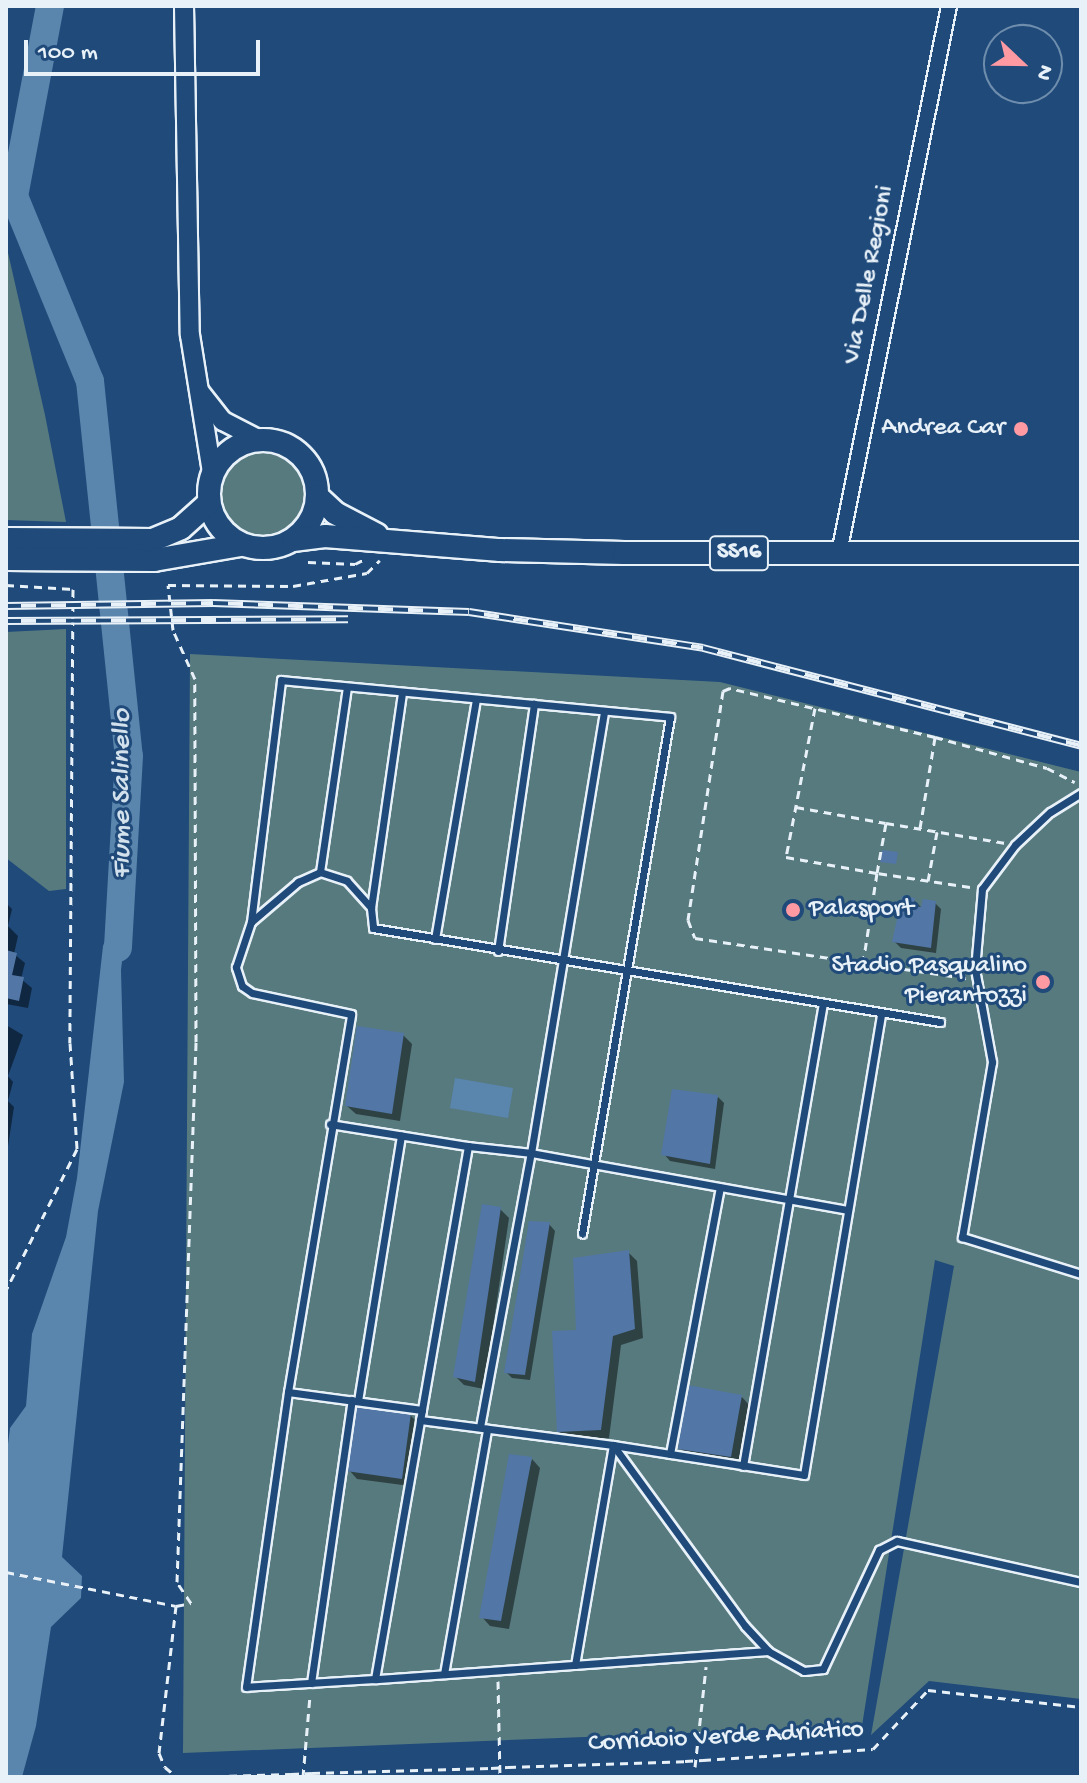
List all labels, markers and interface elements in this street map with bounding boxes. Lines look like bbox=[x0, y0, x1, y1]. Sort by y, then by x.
scale bar bbox=[28, 24, 264, 74]
north arrow bbox=[983, 24, 1063, 104]
text: 100 m bbox=[38, 39, 98, 68]
text: N bbox=[1029, 61, 1058, 84]
street label: Via Delle Regioni bbox=[837, 183, 903, 367]
place label: Andrea Car bbox=[881, 413, 1005, 445]
marker: Andrea Car bbox=[1012, 420, 1030, 438]
road number: SS16 bbox=[707, 533, 771, 573]
water label: Fiume Salinello bbox=[106, 709, 140, 879]
place label: Palasport bbox=[809, 894, 914, 926]
marker: Palasport bbox=[784, 901, 802, 919]
place label: Stadio Pasqualino Pierantozzi bbox=[832, 951, 1027, 1012]
marker: Stadio Pasqualino Pierantozzi bbox=[1034, 973, 1052, 991]
street label: Corridoio Verde Adriatico bbox=[587, 1715, 865, 1761]

